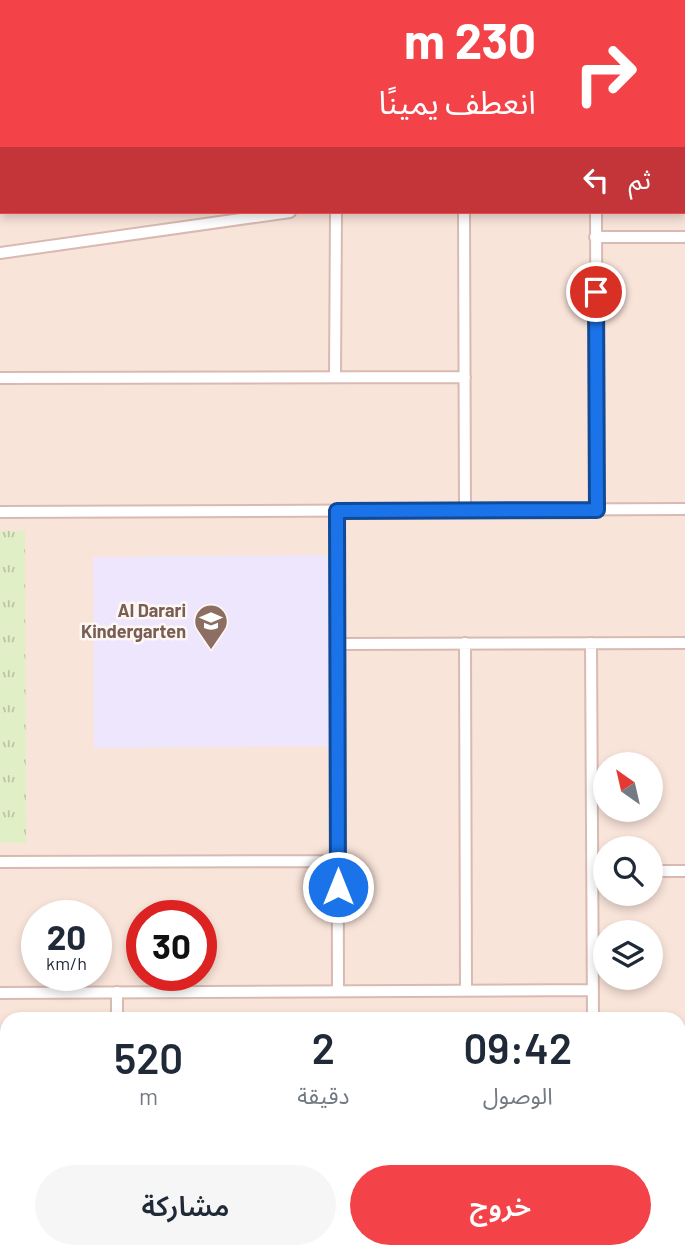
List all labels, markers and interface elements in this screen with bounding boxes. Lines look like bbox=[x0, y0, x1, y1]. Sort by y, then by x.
text: 230 m bbox=[404, 10, 536, 69]
icon: right bbox=[560, 28, 651, 119]
text: انعطف يمينًا bbox=[379, 82, 536, 120]
icon: left bbox=[577, 161, 615, 199]
text: ثم bbox=[629, 163, 651, 194]
pin bbox=[566, 262, 626, 322]
icon: arrive bbox=[577, 273, 615, 311]
place label: Al Darari Kindergarten bbox=[81, 599, 186, 642]
school or university icon: Al Darari Kindergarten bbox=[192, 602, 230, 651]
north arrow bbox=[593, 752, 663, 822]
map controls bbox=[593, 752, 663, 990]
button: search bbox=[593, 836, 663, 906]
position arrow bbox=[301, 850, 375, 924]
speed limit sign: 30 bbox=[126, 900, 217, 991]
text: 20 bbox=[47, 915, 86, 957]
button: layers bbox=[593, 920, 663, 990]
text: km/h bbox=[46, 952, 87, 974]
text: 2 bbox=[312, 1022, 335, 1072]
text: 09:42 bbox=[463, 1022, 572, 1072]
text: 520 bbox=[114, 1032, 183, 1082]
text: دقيقة bbox=[297, 1081, 350, 1109]
text: الوصول bbox=[483, 1081, 553, 1109]
text: m bbox=[139, 1082, 158, 1110]
button: مشاركة bbox=[35, 1165, 336, 1245]
button: خروج bbox=[350, 1165, 651, 1245]

